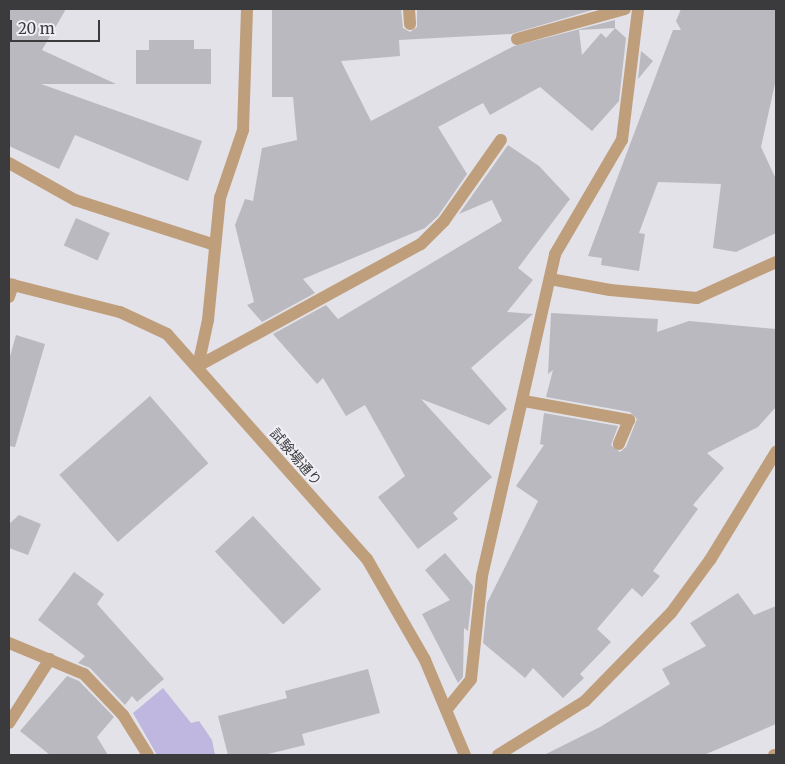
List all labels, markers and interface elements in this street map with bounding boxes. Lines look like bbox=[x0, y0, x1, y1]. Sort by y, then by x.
scale bar bbox=[12, 10, 102, 42]
text: 20 m bbox=[18, 19, 55, 38]
street label: 試験場通り bbox=[267, 425, 325, 489]

